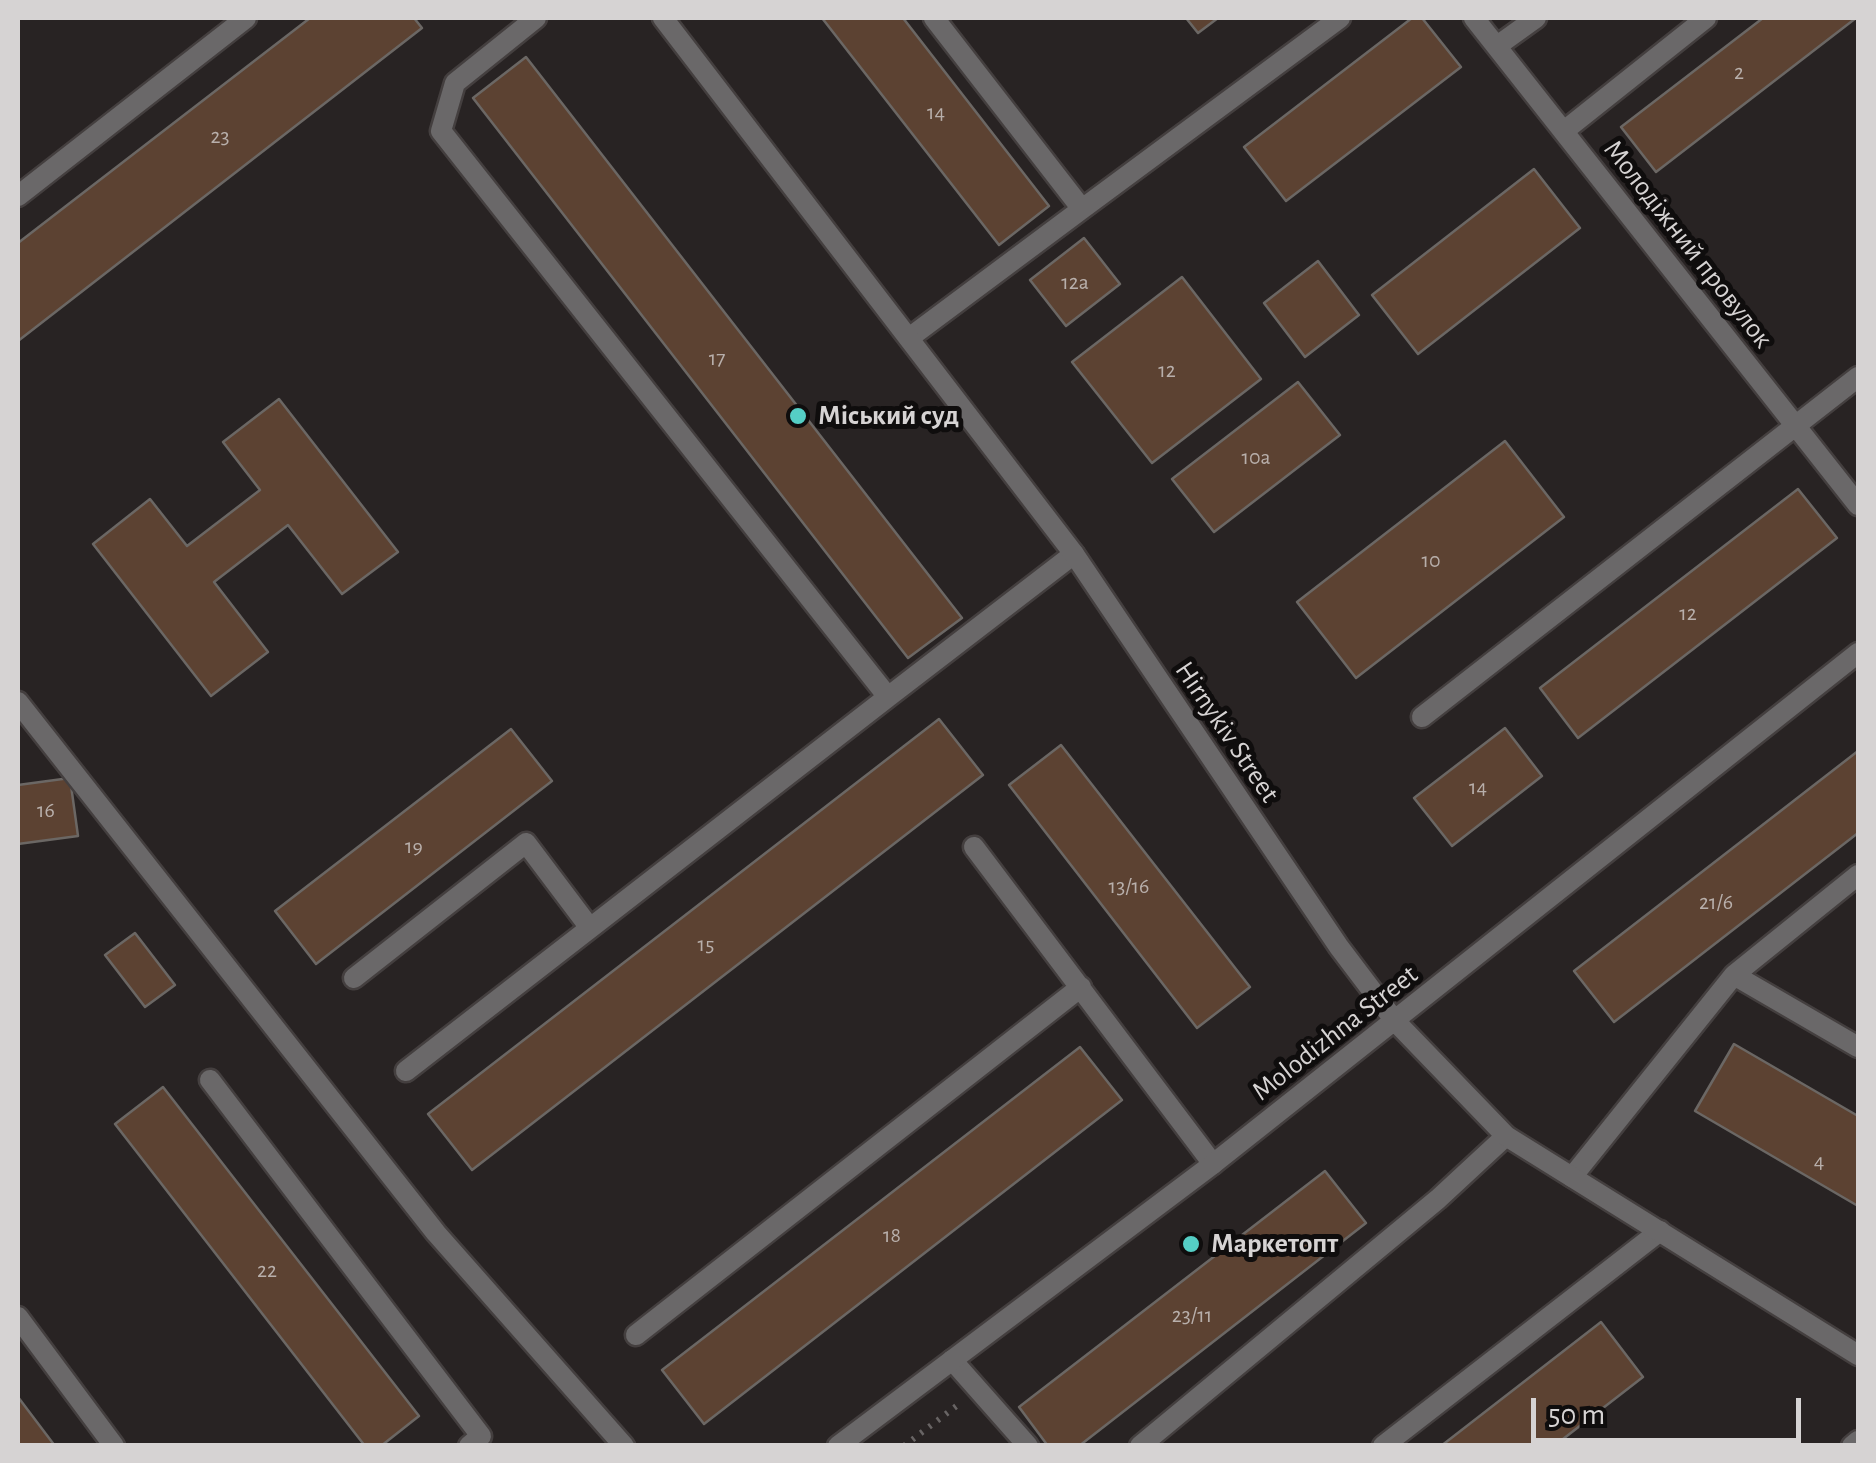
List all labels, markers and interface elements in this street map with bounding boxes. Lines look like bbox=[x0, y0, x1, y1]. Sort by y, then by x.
house number: 2 bbox=[1734, 59, 1744, 85]
house number: 14 bbox=[927, 99, 945, 125]
house number: 23 bbox=[210, 123, 230, 149]
street label: Молодіжний провулок bbox=[1596, 133, 1780, 355]
house number: 12а bbox=[1061, 269, 1089, 295]
house number: 17 bbox=[709, 345, 725, 371]
house number: 12 bbox=[1158, 357, 1176, 383]
place label: Міський суд bbox=[818, 399, 959, 433]
marker: Міський суд bbox=[787, 405, 809, 427]
house number: 10а bbox=[1241, 444, 1271, 470]
house number: 10 bbox=[1421, 547, 1441, 573]
house number: 12 bbox=[1679, 600, 1697, 626]
street label: Hirnykiv Street bbox=[1168, 655, 1286, 809]
house number: 14 bbox=[1469, 774, 1487, 800]
house number: 16 bbox=[37, 797, 55, 823]
house number: 19 bbox=[405, 833, 423, 859]
house number: 13/16 bbox=[1109, 873, 1149, 899]
house number: 21/6 bbox=[1699, 889, 1733, 915]
house number: 15 bbox=[698, 931, 714, 957]
street label: Molodizhna Street bbox=[1245, 958, 1425, 1108]
house number: 4 bbox=[1814, 1148, 1824, 1174]
house number: 18 bbox=[883, 1222, 901, 1248]
place label: Маркетопт bbox=[1211, 1227, 1338, 1261]
marker: Маркетопт bbox=[1180, 1233, 1202, 1255]
house number: 22 bbox=[257, 1257, 277, 1283]
house number: 23/11 bbox=[1172, 1302, 1212, 1328]
scale bar bbox=[1536, 1378, 1806, 1440]
text: 50 m bbox=[1548, 1400, 1605, 1430]

